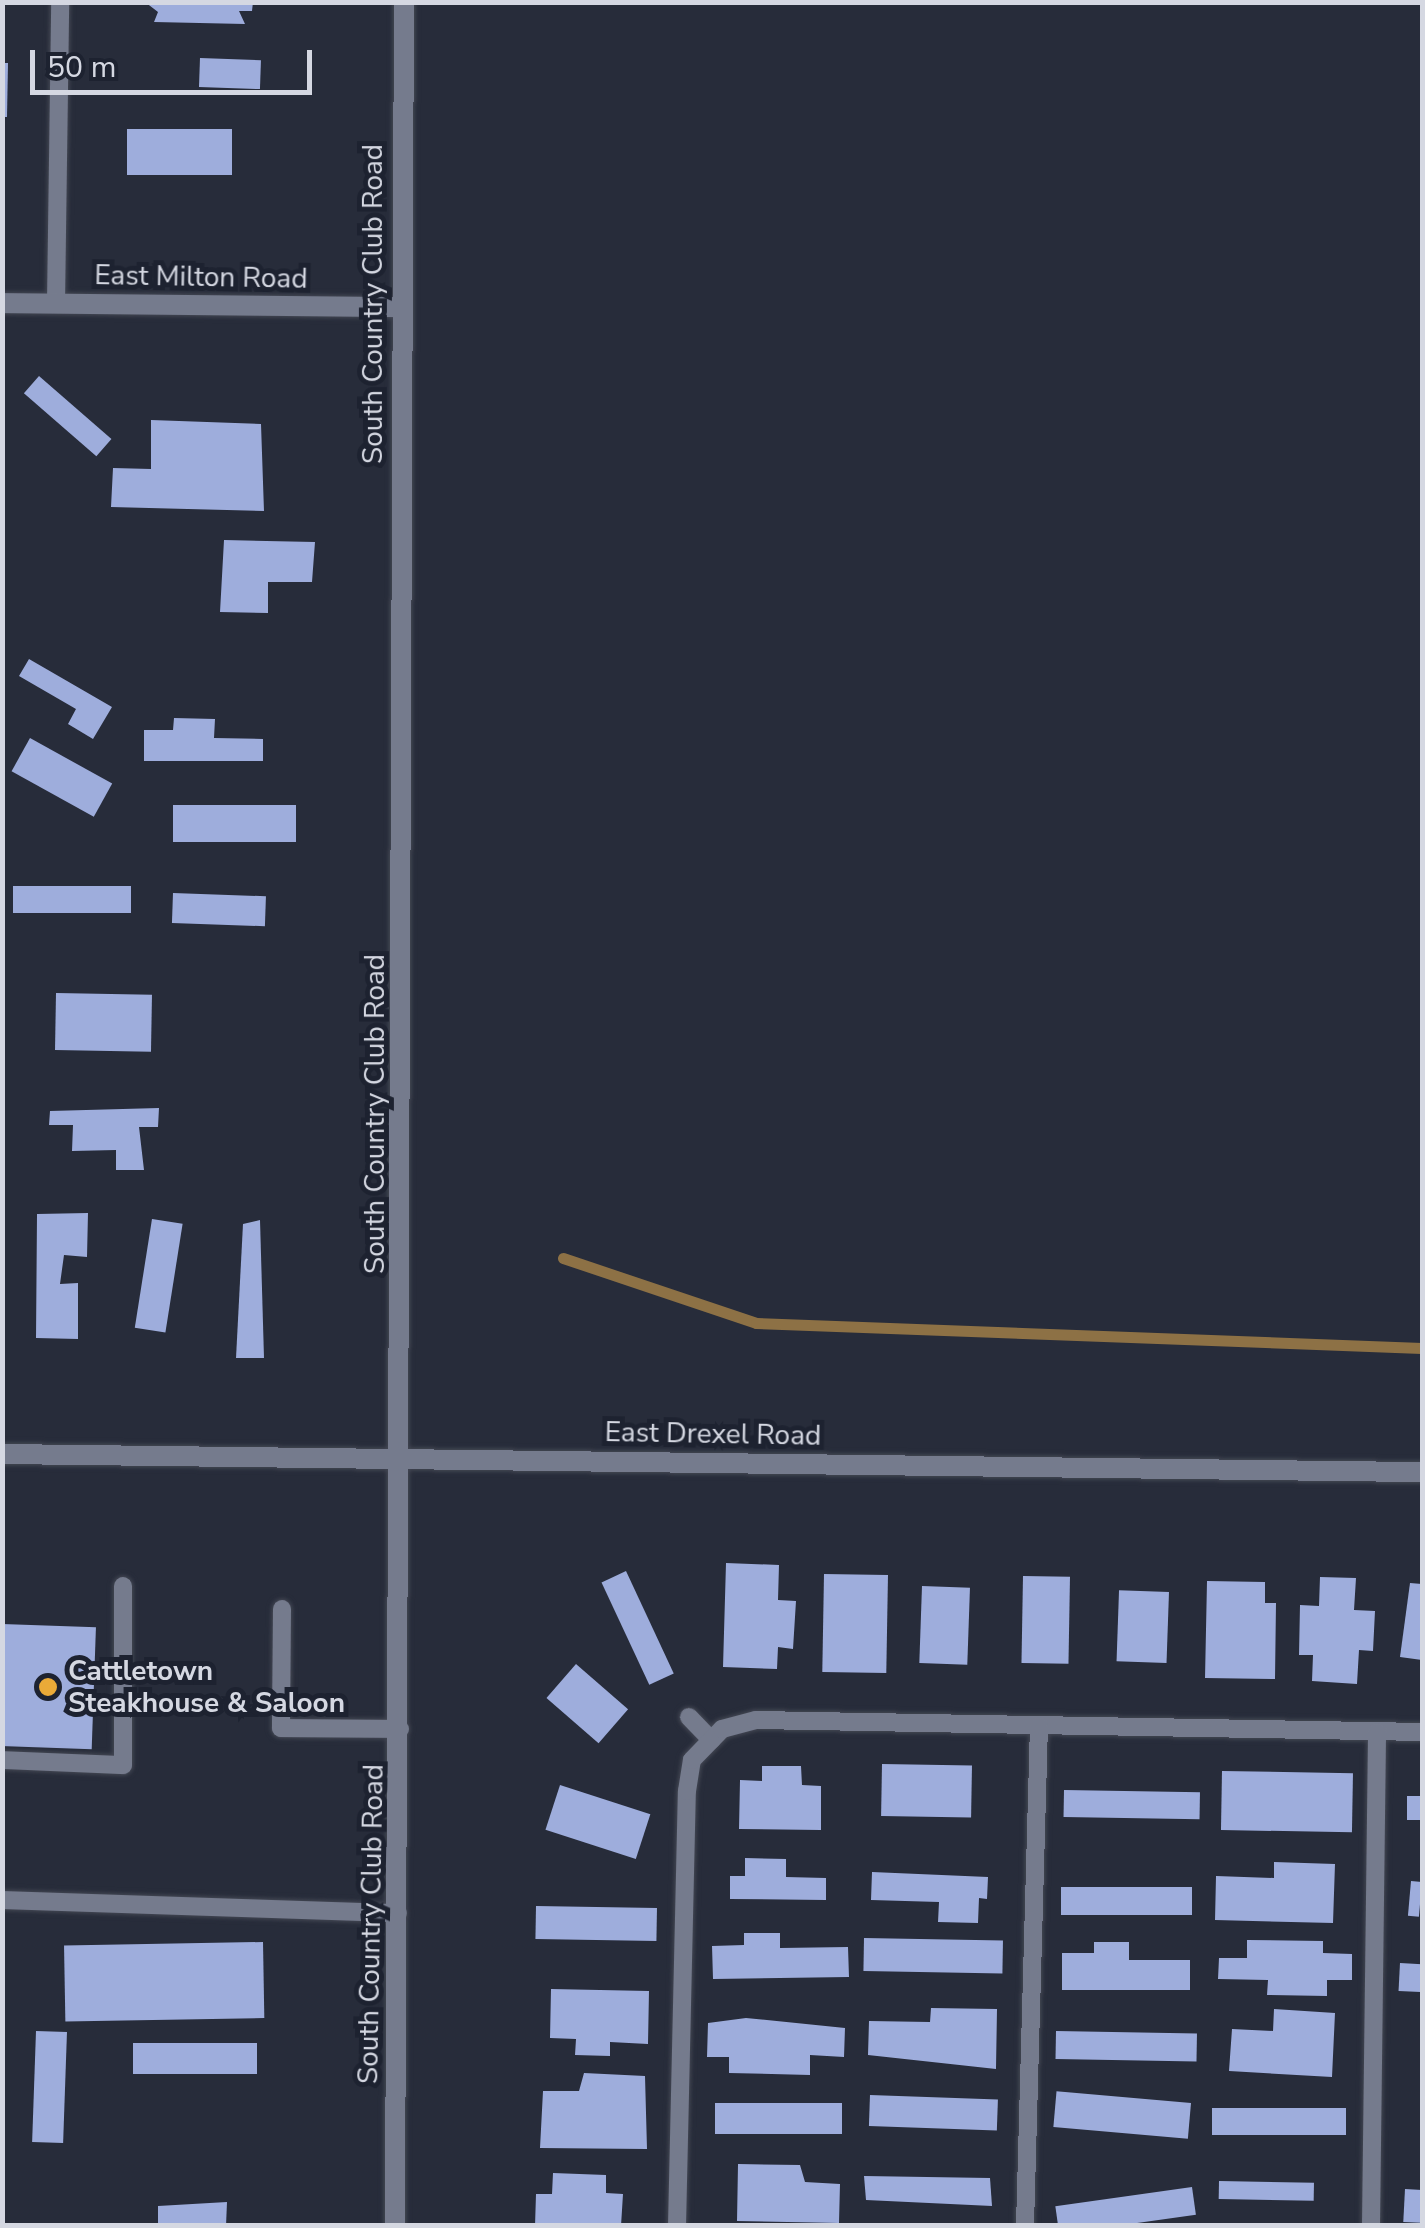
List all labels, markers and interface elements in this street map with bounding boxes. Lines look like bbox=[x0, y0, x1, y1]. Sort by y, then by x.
scale bar bbox=[35, 30, 318, 92]
text: 50 m bbox=[47, 47, 116, 88]
street label: South Country Club Road bbox=[356, 144, 390, 464]
street label: East Milton Road bbox=[94, 258, 308, 296]
street label: South Country Club Road bbox=[358, 954, 392, 1274]
street label: East Drexel Road bbox=[604, 1415, 822, 1453]
place label: Cattletown Steakhouse & Saloon bbox=[68, 1654, 345, 1720]
marker: Cattletown Steakhouse & Saloon bbox=[37, 1676, 59, 1698]
street label: South Country Club Road bbox=[351, 1764, 391, 2084]

